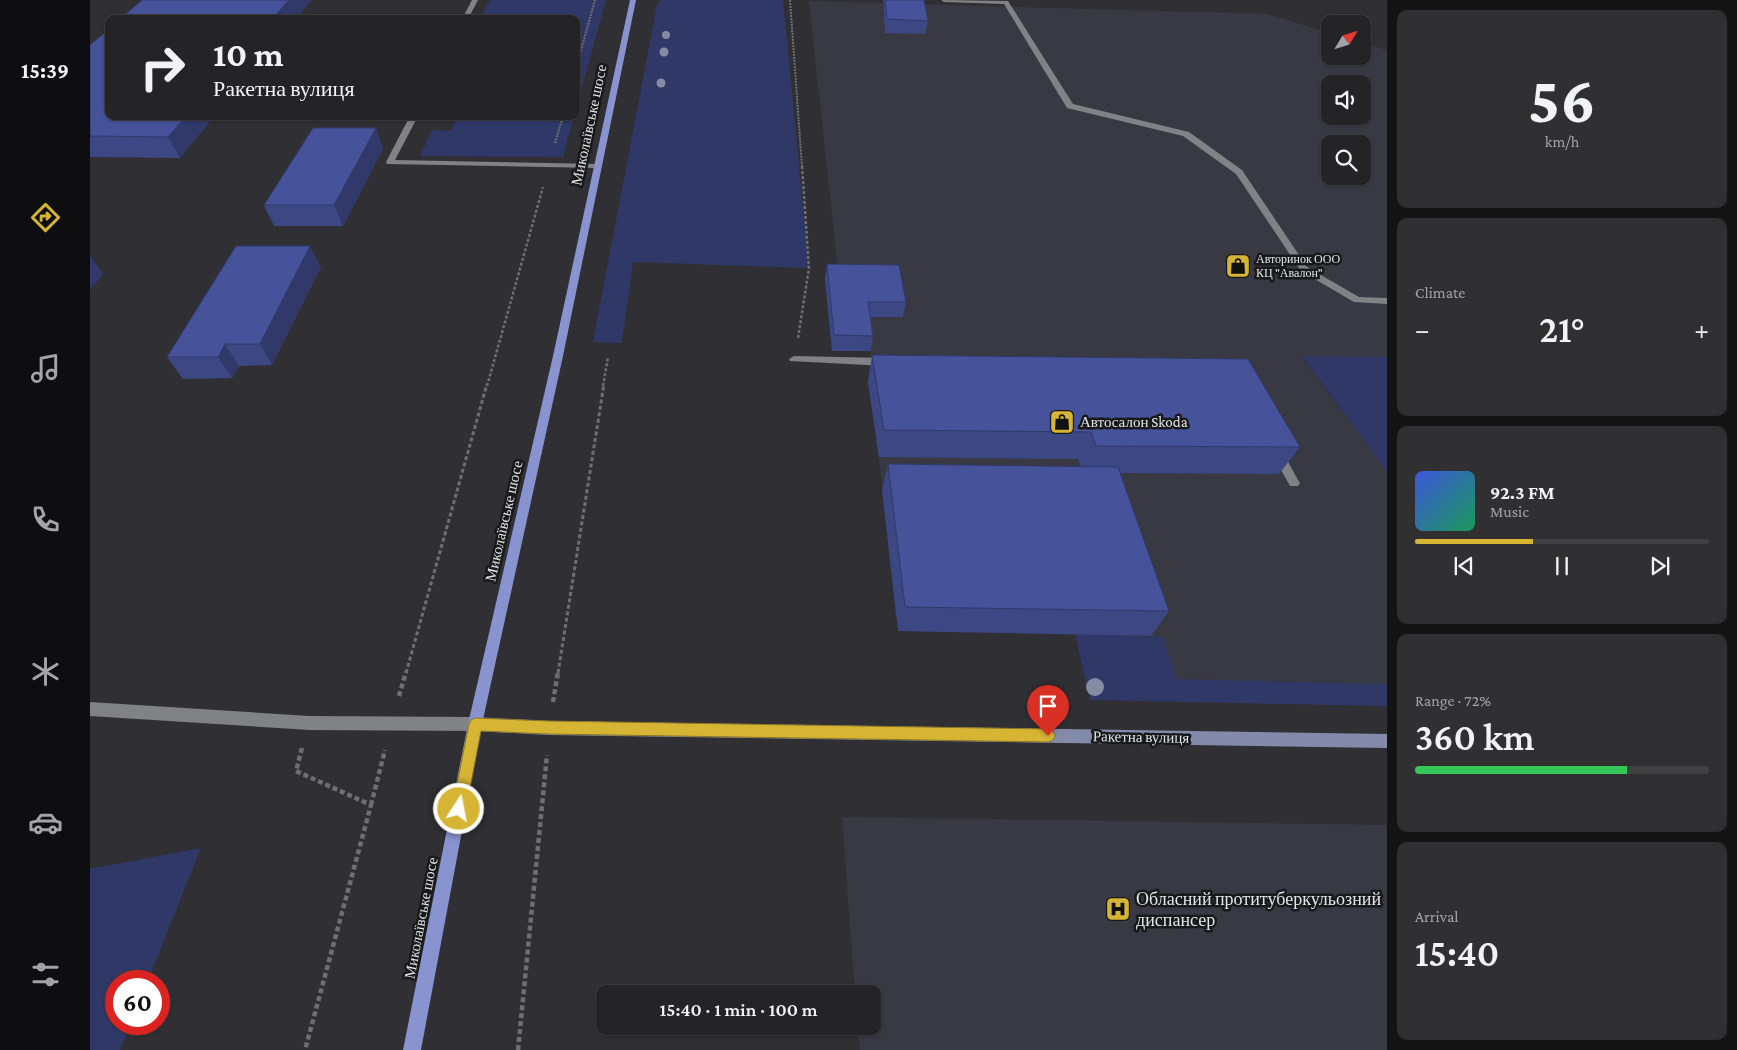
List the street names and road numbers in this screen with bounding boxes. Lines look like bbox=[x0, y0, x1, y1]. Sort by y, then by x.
street label: Миколаївське шосе bbox=[568, 63, 610, 187]
street label: Миколаївське шосе bbox=[482, 459, 526, 583]
street label: Ракетна вулиця bbox=[1093, 728, 1189, 746]
street label: Миколаївське шосе bbox=[401, 856, 441, 980]

